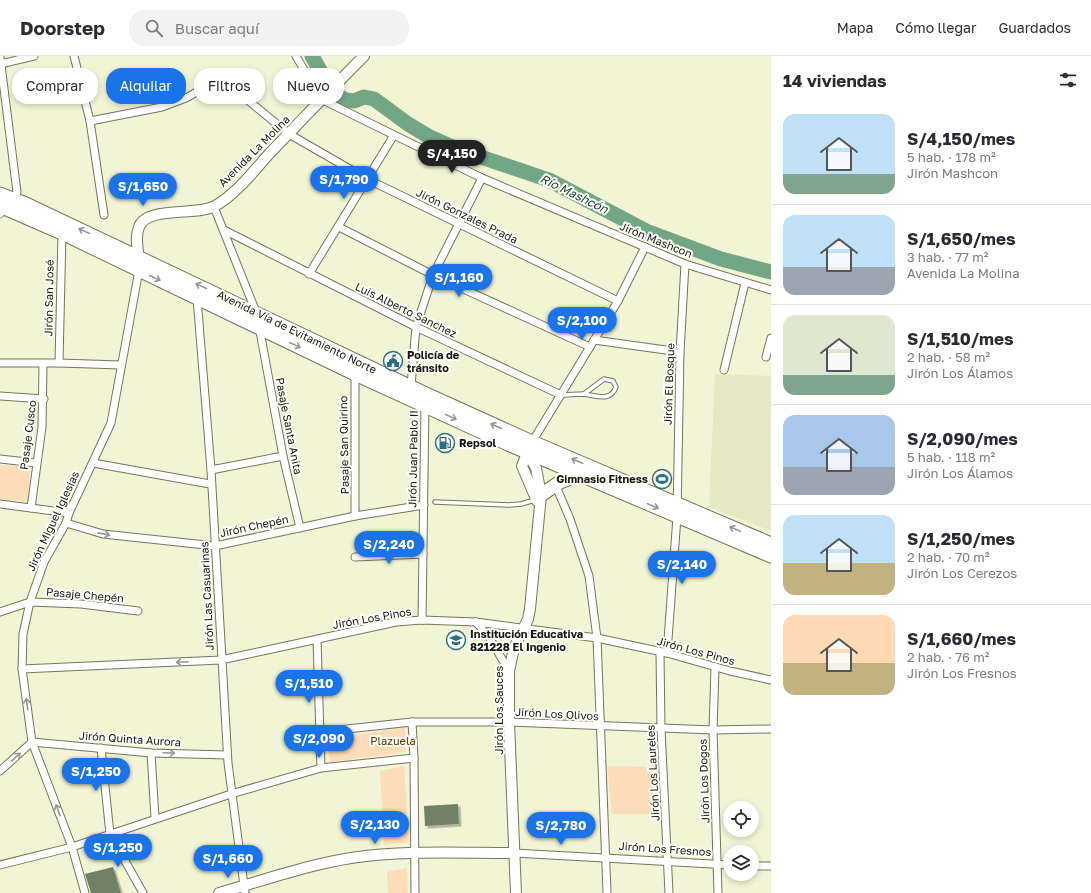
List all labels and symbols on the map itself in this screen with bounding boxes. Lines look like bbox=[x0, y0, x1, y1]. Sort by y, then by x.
street label: Avenida La Molina bbox=[215, 112, 292, 189]
pin: S/4,150 bbox=[415, 140, 489, 174]
pin: S/1,790 bbox=[307, 166, 381, 200]
water label: Río Mashcón bbox=[538, 171, 611, 217]
pin: S/1,650 bbox=[106, 173, 180, 207]
street label: Jirón Gonzales Prada bbox=[414, 185, 520, 246]
street label: Jirón Mashcon bbox=[618, 219, 694, 260]
one-way arrow bbox=[78, 227, 90, 234]
street label: Jirón San José bbox=[41, 259, 56, 337]
pin: S/1,160 bbox=[422, 264, 496, 298]
one-way arrow bbox=[148, 275, 160, 282]
street label: Luis Alberto Sanchez bbox=[353, 279, 459, 340]
one-way arrow bbox=[196, 282, 208, 289]
street label: Avenida Vía de Evitamiento Norte bbox=[215, 287, 379, 376]
pin: S/2,100 bbox=[545, 307, 619, 341]
one-way arrow bbox=[288, 342, 300, 349]
street label: Jirón El Bosque bbox=[661, 343, 676, 425]
place label: Policía de tránsito bbox=[407, 348, 460, 374]
public building icon: Policía de tránsito bbox=[382, 350, 404, 372]
street label: Pasaje Santa Anita bbox=[274, 376, 305, 475]
street label: Pasaje San Quirino bbox=[336, 395, 351, 494]
street label: Pasaje Cusco bbox=[17, 399, 38, 470]
street label: Jirón Juan Pablo II bbox=[405, 410, 420, 508]
one-way arrow bbox=[445, 414, 457, 421]
one-way arrow bbox=[490, 422, 502, 429]
fuel station icon: Repsol bbox=[434, 432, 456, 454]
place label: Repsol bbox=[459, 436, 496, 449]
one-way arrow bbox=[571, 457, 583, 464]
sports icon: Gimnasio Fitness bbox=[651, 468, 673, 490]
street label: Jirón Miguel Iglesias bbox=[24, 469, 81, 573]
place label: Gimnasio Fitness bbox=[556, 472, 648, 485]
one-way arrow bbox=[646, 503, 658, 510]
street label: Jirón Chepén bbox=[218, 512, 289, 539]
one-way arrow bbox=[730, 524, 742, 532]
one-way arrow bbox=[97, 530, 110, 538]
pin: S/2,240 bbox=[352, 531, 426, 565]
street label: Jirón Las Casuarinas bbox=[197, 541, 216, 651]
pin: S/2,140 bbox=[645, 551, 719, 585]
street label: Pasaje Chepén bbox=[46, 585, 124, 604]
street label: Jirón Los Pinos bbox=[331, 604, 413, 631]
place label: Institución Educativa 821228 El Ingenio bbox=[470, 627, 583, 653]
school or university icon: Institución Educativa 821228 El Ingenio bbox=[445, 629, 467, 651]
street label: Jirón Los Pinos bbox=[656, 634, 737, 667]
one-way arrow bbox=[176, 658, 189, 666]
street label: Jirón Los Sauces bbox=[492, 665, 505, 754]
pin: S/1,510 bbox=[272, 670, 346, 704]
one-way arrow bbox=[23, 698, 31, 711]
street label: Jirón Los Olivos bbox=[515, 705, 599, 722]
pin: S/2,090 bbox=[282, 725, 356, 759]
street label: Jirón Los Laureles bbox=[643, 725, 662, 821]
street label: Jirón Quinta Aurora bbox=[79, 728, 181, 749]
park label: Plazuela bbox=[370, 734, 416, 747]
street label: Jirón Los Dogos bbox=[696, 739, 711, 823]
one-way arrow bbox=[162, 750, 175, 757]
one-way arrow bbox=[11, 752, 21, 762]
pin: S/1,250 bbox=[59, 758, 133, 792]
one-way arrow bbox=[53, 805, 61, 817]
pin: S/2,130 bbox=[338, 811, 412, 845]
pin: S/2,780 bbox=[524, 812, 598, 846]
pin: S/1,250 bbox=[81, 834, 155, 868]
street label: Jirón Los Fresnos bbox=[618, 839, 712, 858]
pin: S/1,660 bbox=[191, 845, 265, 879]

